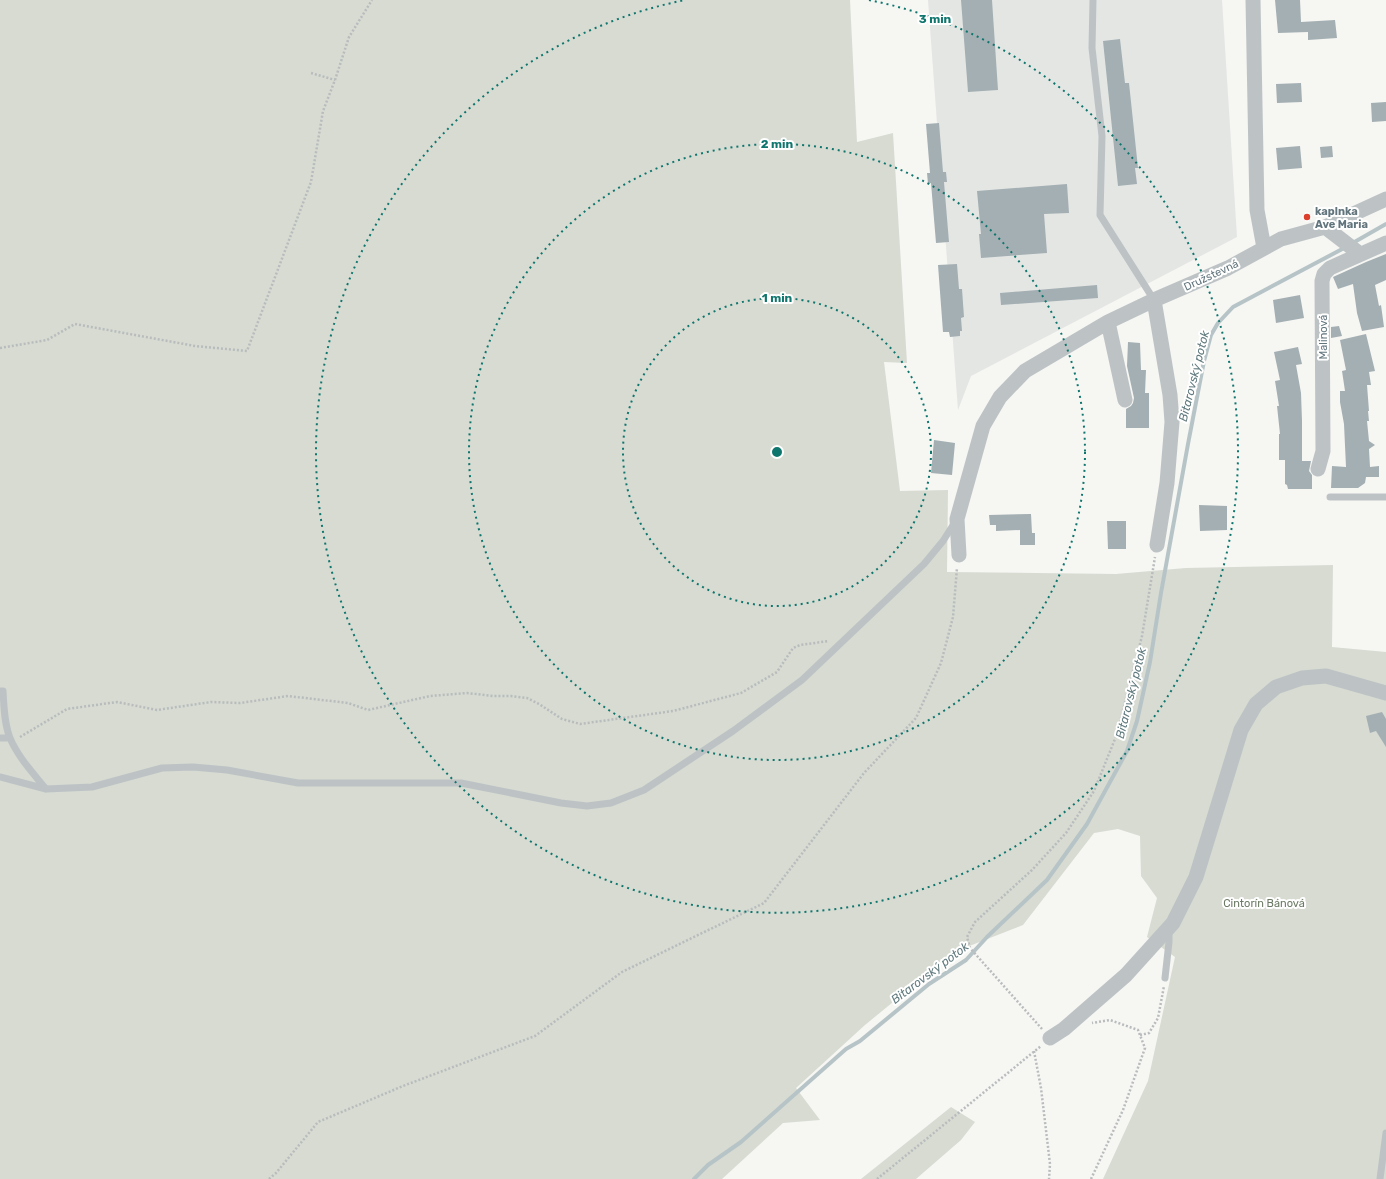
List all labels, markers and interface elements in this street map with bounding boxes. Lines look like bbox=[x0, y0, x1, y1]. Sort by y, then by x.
text: 3 min bbox=[919, 12, 952, 26]
text: 2 min bbox=[761, 137, 794, 151]
place label: kaplnka Ave Maria bbox=[1315, 205, 1368, 231]
marker: kaplnka Ave Maria bbox=[1302, 212, 1312, 222]
street label: Družstevná bbox=[1182, 257, 1241, 294]
text: 1 min bbox=[762, 291, 793, 305]
street label: Malinová bbox=[1317, 315, 1330, 359]
water label: Bitarovský potok bbox=[1176, 328, 1212, 423]
centre of rings bbox=[770, 445, 784, 459]
water label: Bitarovský potok bbox=[1113, 645, 1149, 740]
park label: Cintorín Bánová bbox=[1223, 897, 1305, 910]
water label: Bitarovský potok bbox=[888, 939, 972, 1007]

